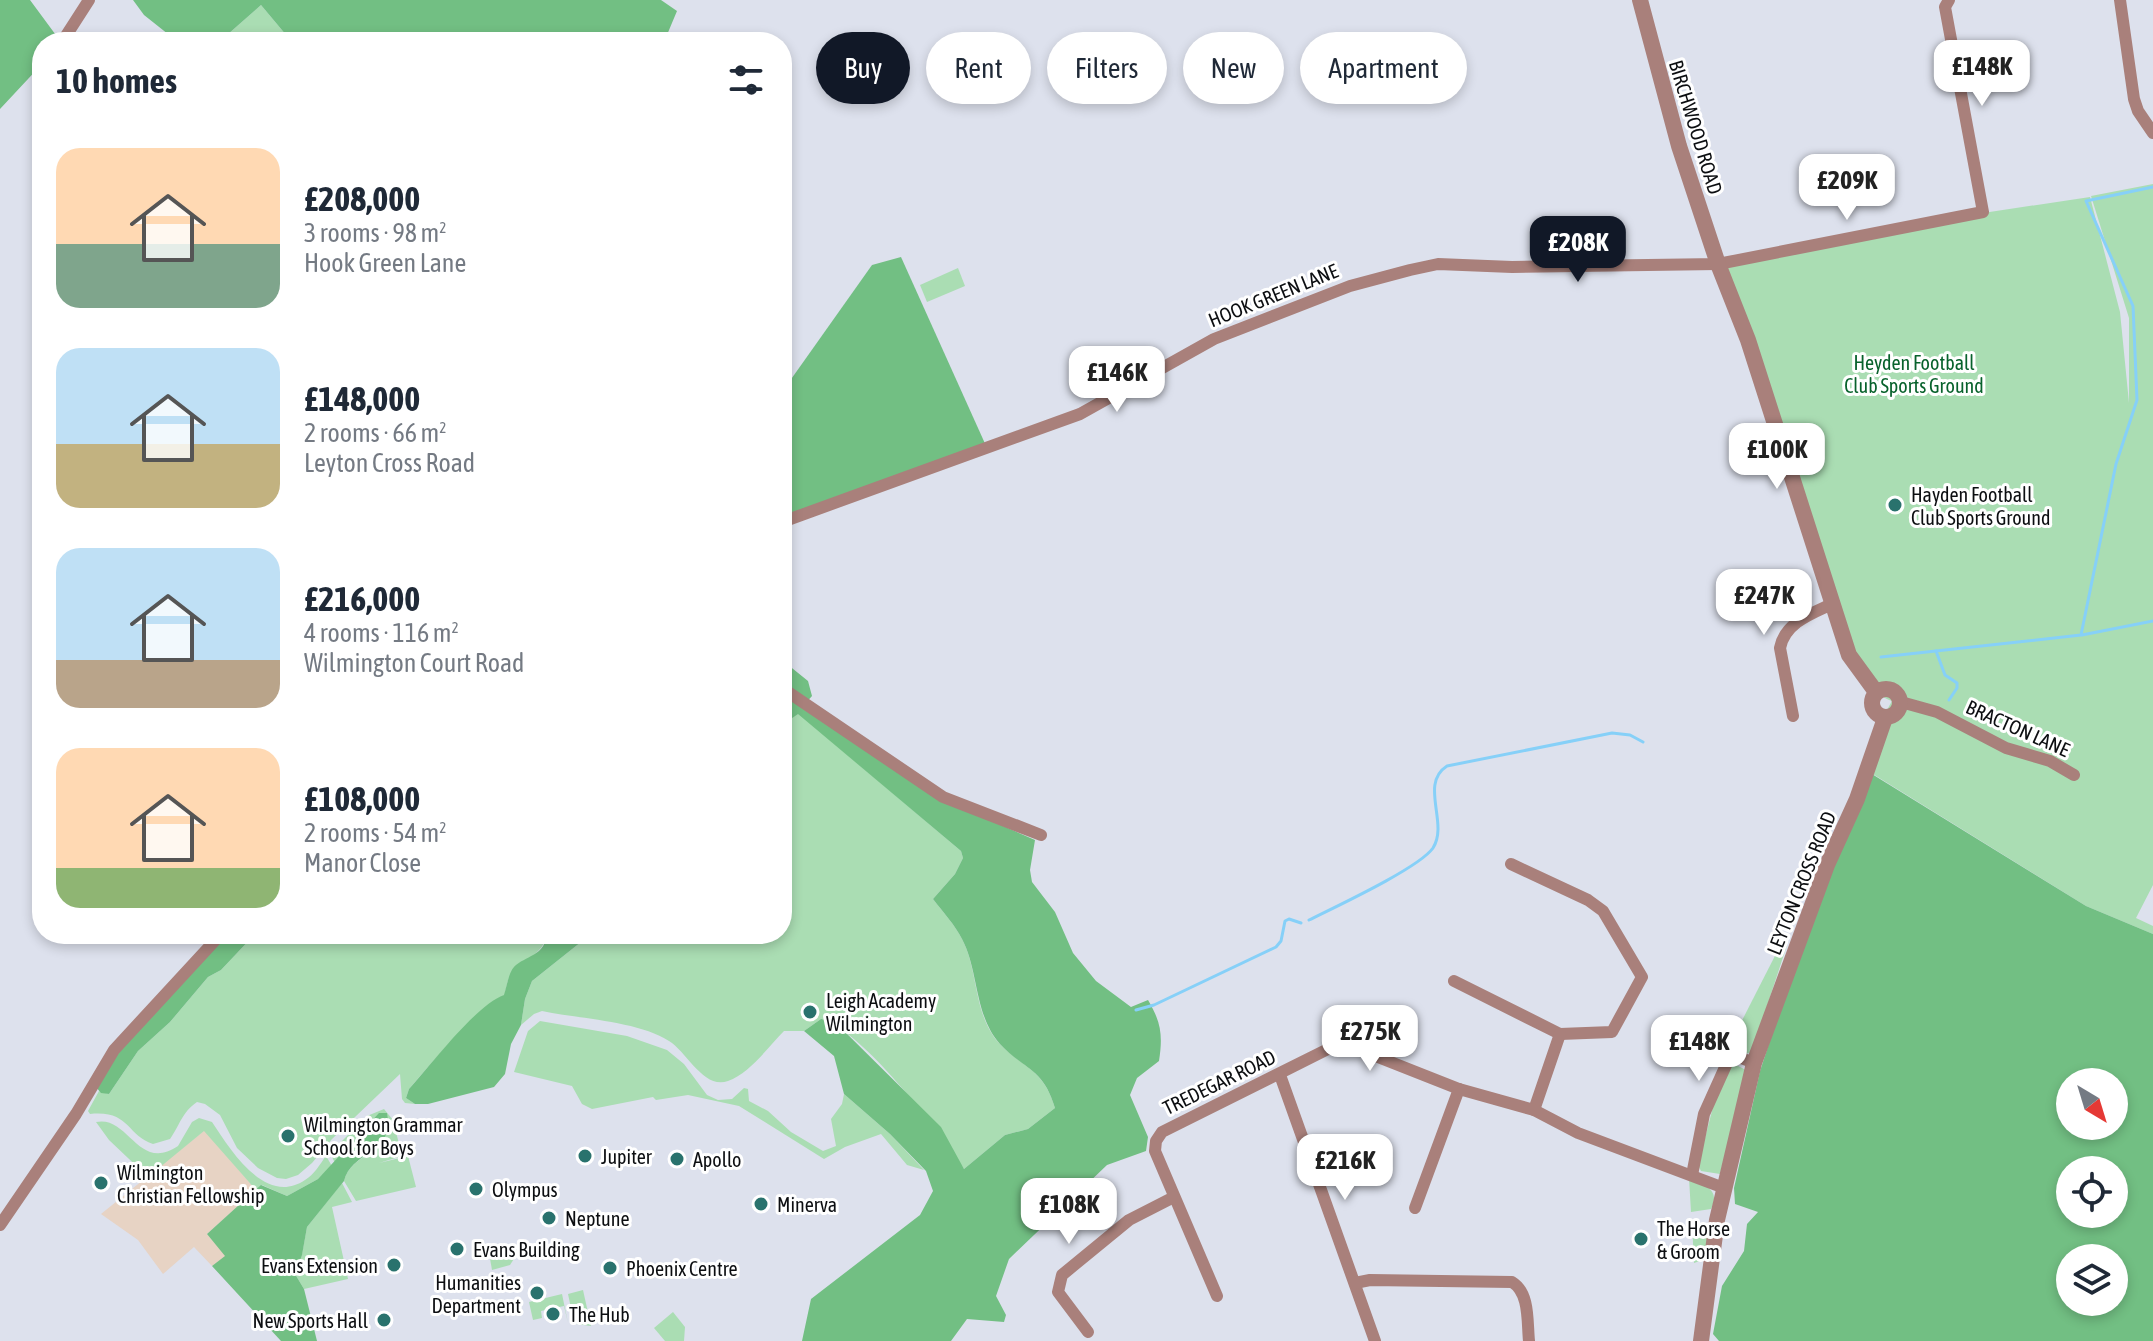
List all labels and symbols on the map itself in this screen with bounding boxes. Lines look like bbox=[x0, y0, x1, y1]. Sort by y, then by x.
pin: £148K bbox=[1926, 40, 2038, 108]
street label: BIRCHWOOD ROAD bbox=[1665, 57, 1727, 197]
pin: £209K bbox=[1791, 154, 1903, 222]
pin: £208K bbox=[1522, 216, 1634, 284]
street label: HOOK GREEN LANE bbox=[1205, 258, 1342, 331]
pin: £146K bbox=[1061, 346, 1173, 414]
park label: Heyden Football Club Sports Ground bbox=[1844, 351, 1984, 397]
pin: £100K bbox=[1721, 423, 1833, 491]
place label: Hayden Football Club Sports Ground bbox=[1911, 483, 2050, 529]
marker: Hayden Football Club Sports Ground bbox=[1886, 496, 1904, 514]
pin: £247K bbox=[1708, 569, 1820, 637]
street label: BRACTON LANE bbox=[1963, 695, 2074, 761]
street label: LEYTON CROSS ROAD bbox=[1762, 808, 1840, 958]
place label: Leigh Academy Wilmington bbox=[826, 989, 936, 1035]
marker: Leigh Academy Wilmington bbox=[801, 1003, 819, 1021]
pin: £275K bbox=[1314, 1005, 1426, 1073]
pin: £148K bbox=[1643, 1015, 1755, 1083]
street label: TREDEGAR ROAD bbox=[1159, 1045, 1279, 1119]
north arrow bbox=[2056, 1068, 2128, 1140]
place label: Wilmington Grammar School for Boys bbox=[304, 1113, 464, 1159]
marker: Wilmington Grammar School for Boys bbox=[279, 1127, 297, 1145]
pin: £216K bbox=[1289, 1134, 1401, 1202]
place label: Jupiter bbox=[601, 1145, 653, 1168]
marker: Jupiter bbox=[576, 1147, 594, 1165]
place label: Apollo bbox=[693, 1148, 741, 1171]
marker: Apollo bbox=[668, 1150, 686, 1168]
place label: Wilmington Christian Fellowship bbox=[117, 1161, 264, 1207]
marker: Wilmington Christian Fellowship bbox=[92, 1174, 110, 1192]
place label: Olympus bbox=[492, 1178, 558, 1201]
pin: £108K bbox=[1013, 1178, 1125, 1246]
marker: Olympus bbox=[467, 1180, 485, 1198]
place label: Minerva bbox=[777, 1193, 837, 1216]
marker: Minerva bbox=[752, 1195, 770, 1213]
place label: Neptune bbox=[565, 1207, 630, 1230]
marker: Neptune bbox=[540, 1209, 558, 1227]
place label: The Horse & Groom bbox=[1657, 1217, 1730, 1263]
marker: The Horse & Groom bbox=[1632, 1230, 1650, 1248]
place label: Evans Building bbox=[473, 1238, 580, 1261]
marker: Evans Building bbox=[448, 1240, 466, 1258]
place label: Evans Extension bbox=[261, 1254, 378, 1277]
marker: Evans Extension bbox=[385, 1256, 403, 1274]
place label: Phoenix Centre bbox=[626, 1257, 738, 1280]
marker: Phoenix Centre bbox=[601, 1259, 619, 1277]
place label: Humanities Department bbox=[432, 1271, 521, 1317]
marker: Humanities Department bbox=[528, 1284, 546, 1302]
place label: The Hub bbox=[569, 1303, 630, 1326]
marker: The Hub bbox=[544, 1305, 562, 1323]
place label: New Sports Hall bbox=[253, 1309, 369, 1332]
marker: New Sports Hall bbox=[375, 1311, 393, 1329]

